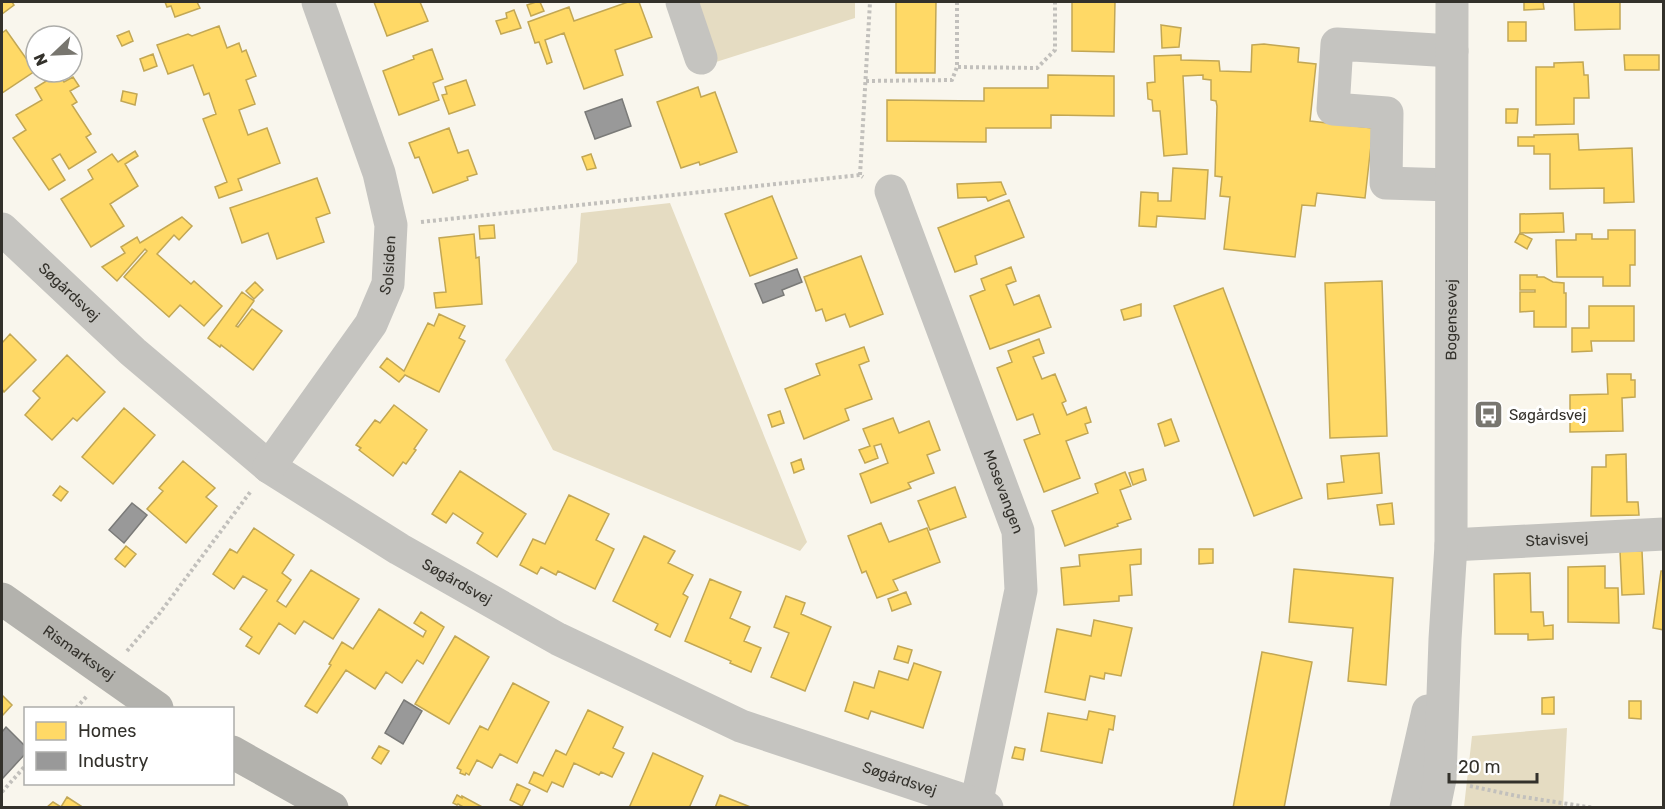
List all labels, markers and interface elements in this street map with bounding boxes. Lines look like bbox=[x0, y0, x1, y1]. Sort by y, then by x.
north arrow bbox=[24, 24, 84, 84]
text: N bbox=[30, 51, 52, 69]
street label: Solsiden bbox=[375, 235, 399, 297]
street label: Søgårdsvej bbox=[35, 259, 103, 325]
street label: Bogensevej bbox=[1442, 279, 1460, 361]
bus stop icon: Søgårdsvej bbox=[1472, 399, 1504, 431]
place label: Søgårdsvej bbox=[1509, 406, 1586, 424]
street label: Mosevangen bbox=[979, 447, 1027, 536]
street label: Stavisvej bbox=[1525, 529, 1589, 550]
street label: Søgårdsvej bbox=[419, 555, 495, 609]
street label: Rismarksvej bbox=[39, 622, 118, 685]
legend bbox=[24, 707, 234, 785]
text: Homes bbox=[78, 720, 136, 742]
scale bar bbox=[1449, 746, 1538, 784]
text: Industry bbox=[78, 750, 148, 772]
text: 20 m bbox=[1458, 756, 1500, 778]
street label: Søgårdsvej bbox=[860, 758, 939, 800]

